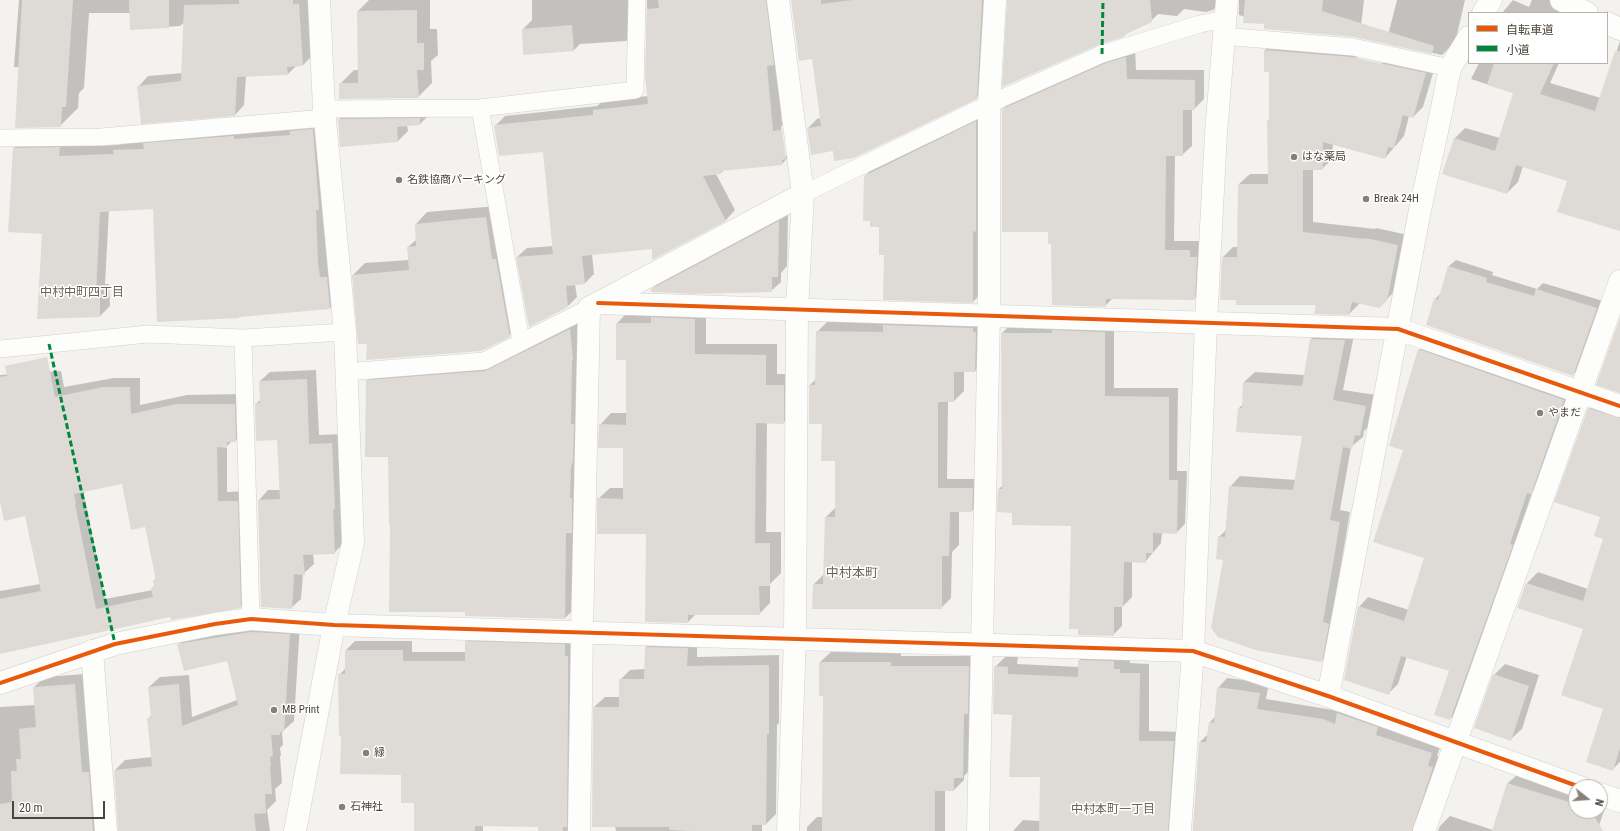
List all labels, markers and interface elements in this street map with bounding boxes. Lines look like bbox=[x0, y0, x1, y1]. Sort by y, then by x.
legend bbox=[1468, 12, 1608, 64]
text: 自転車道 bbox=[1506, 23, 1554, 37]
text: 小道 bbox=[1506, 43, 1530, 57]
place label: はな薬局 bbox=[1302, 150, 1346, 164]
marker: はな薬局 bbox=[1289, 152, 1299, 162]
place label: 名鉄協商パーキング bbox=[407, 173, 506, 187]
marker: 名鉄協商パーキング bbox=[394, 175, 404, 185]
place label: Break 24H bbox=[1374, 192, 1419, 206]
marker: Break 24H bbox=[1361, 194, 1371, 204]
district label: 中村中町四丁目 bbox=[40, 286, 124, 300]
place label: やまだ bbox=[1548, 406, 1581, 420]
marker: やまだ bbox=[1535, 408, 1545, 418]
district label: 中村本町 bbox=[826, 566, 878, 582]
place label: MB Print bbox=[282, 703, 319, 717]
marker: MB Print bbox=[269, 705, 279, 715]
place label: 緑 bbox=[374, 746, 385, 760]
marker: 緑 bbox=[361, 748, 371, 758]
north arrow bbox=[1568, 779, 1608, 819]
scale bar bbox=[14, 793, 107, 819]
text: N bbox=[1592, 797, 1606, 807]
place label: 石神社 bbox=[350, 800, 383, 814]
text: 20 m bbox=[19, 801, 43, 815]
marker: 石神社 bbox=[337, 802, 347, 812]
district label: 中村本町一丁目 bbox=[1071, 803, 1155, 817]

